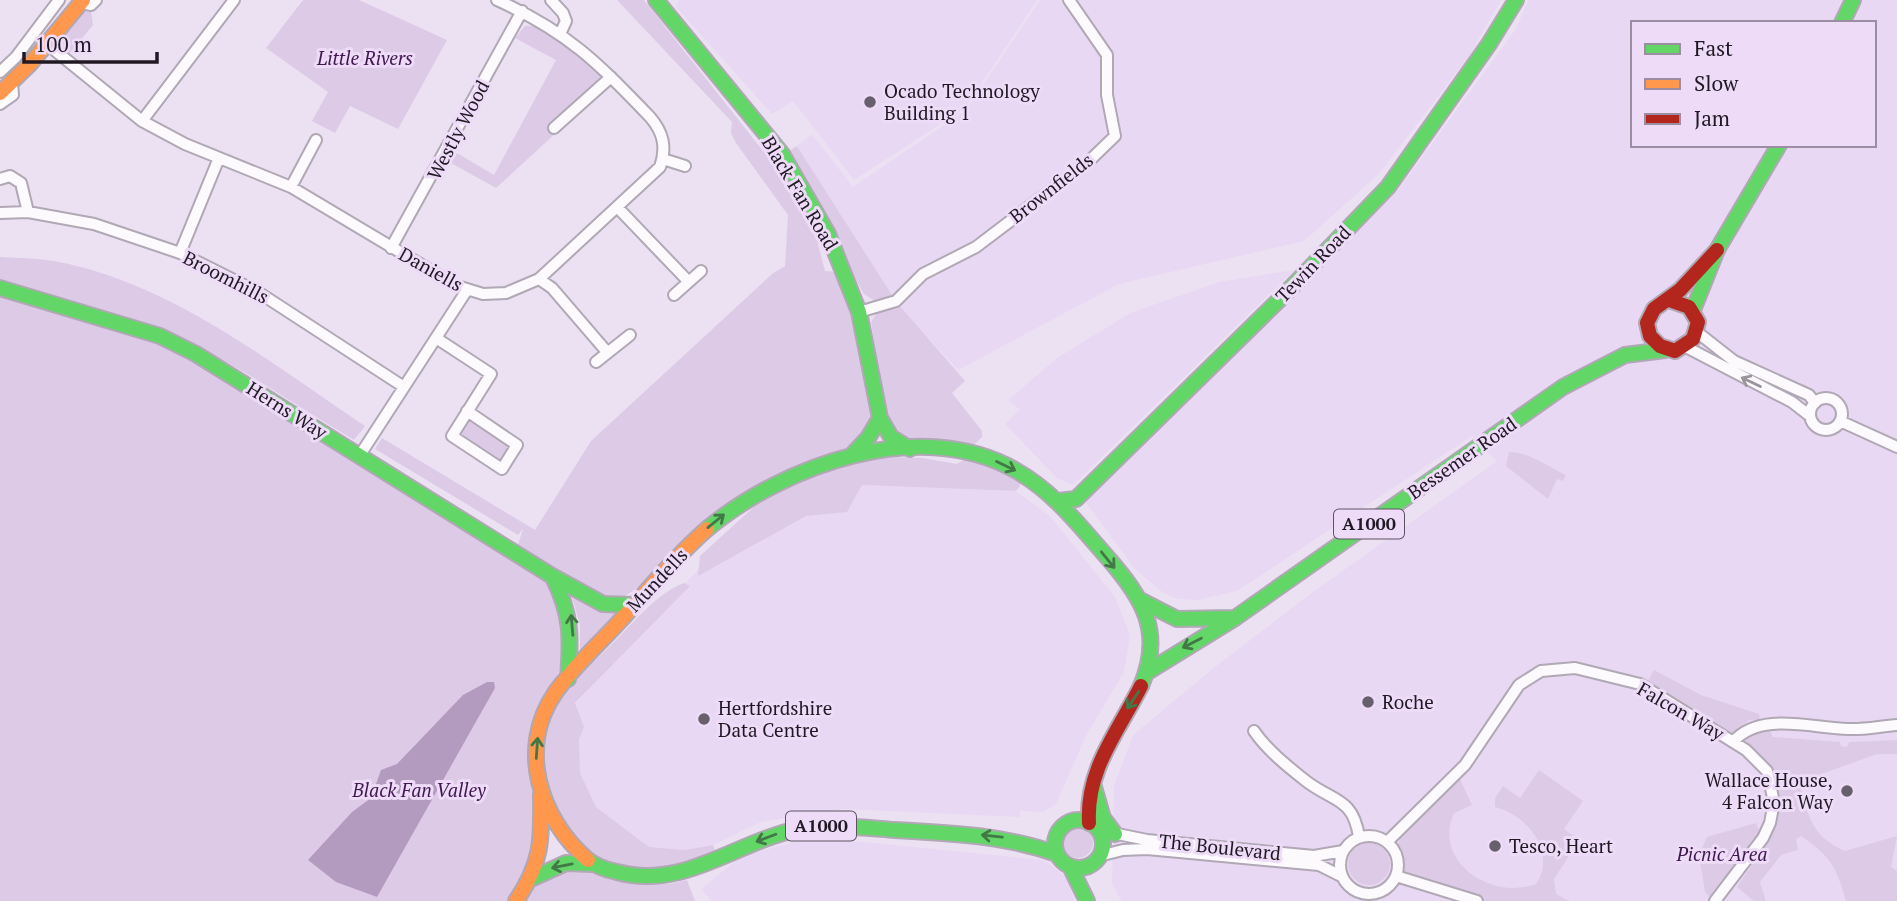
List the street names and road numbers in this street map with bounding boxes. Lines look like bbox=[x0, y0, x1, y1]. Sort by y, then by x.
street label: Westly Wood bbox=[421, 75, 494, 184]
street label: Black Fan Road bbox=[757, 131, 844, 255]
street label: Brownfields bbox=[1004, 147, 1098, 228]
street label: Tewin Road bbox=[1270, 219, 1356, 308]
street label: Daniells bbox=[395, 241, 468, 296]
street label: Broomhills bbox=[179, 244, 273, 309]
street label: Herns Way bbox=[242, 375, 333, 444]
street label: Bessemer Road bbox=[1402, 411, 1521, 504]
road number: A1000 bbox=[1334, 510, 1404, 538]
street label: Mundells bbox=[621, 542, 693, 617]
street label: Falcon Way bbox=[1633, 676, 1730, 746]
road number: A1000 bbox=[786, 812, 856, 840]
street label: The Boulevard bbox=[1158, 828, 1283, 865]

